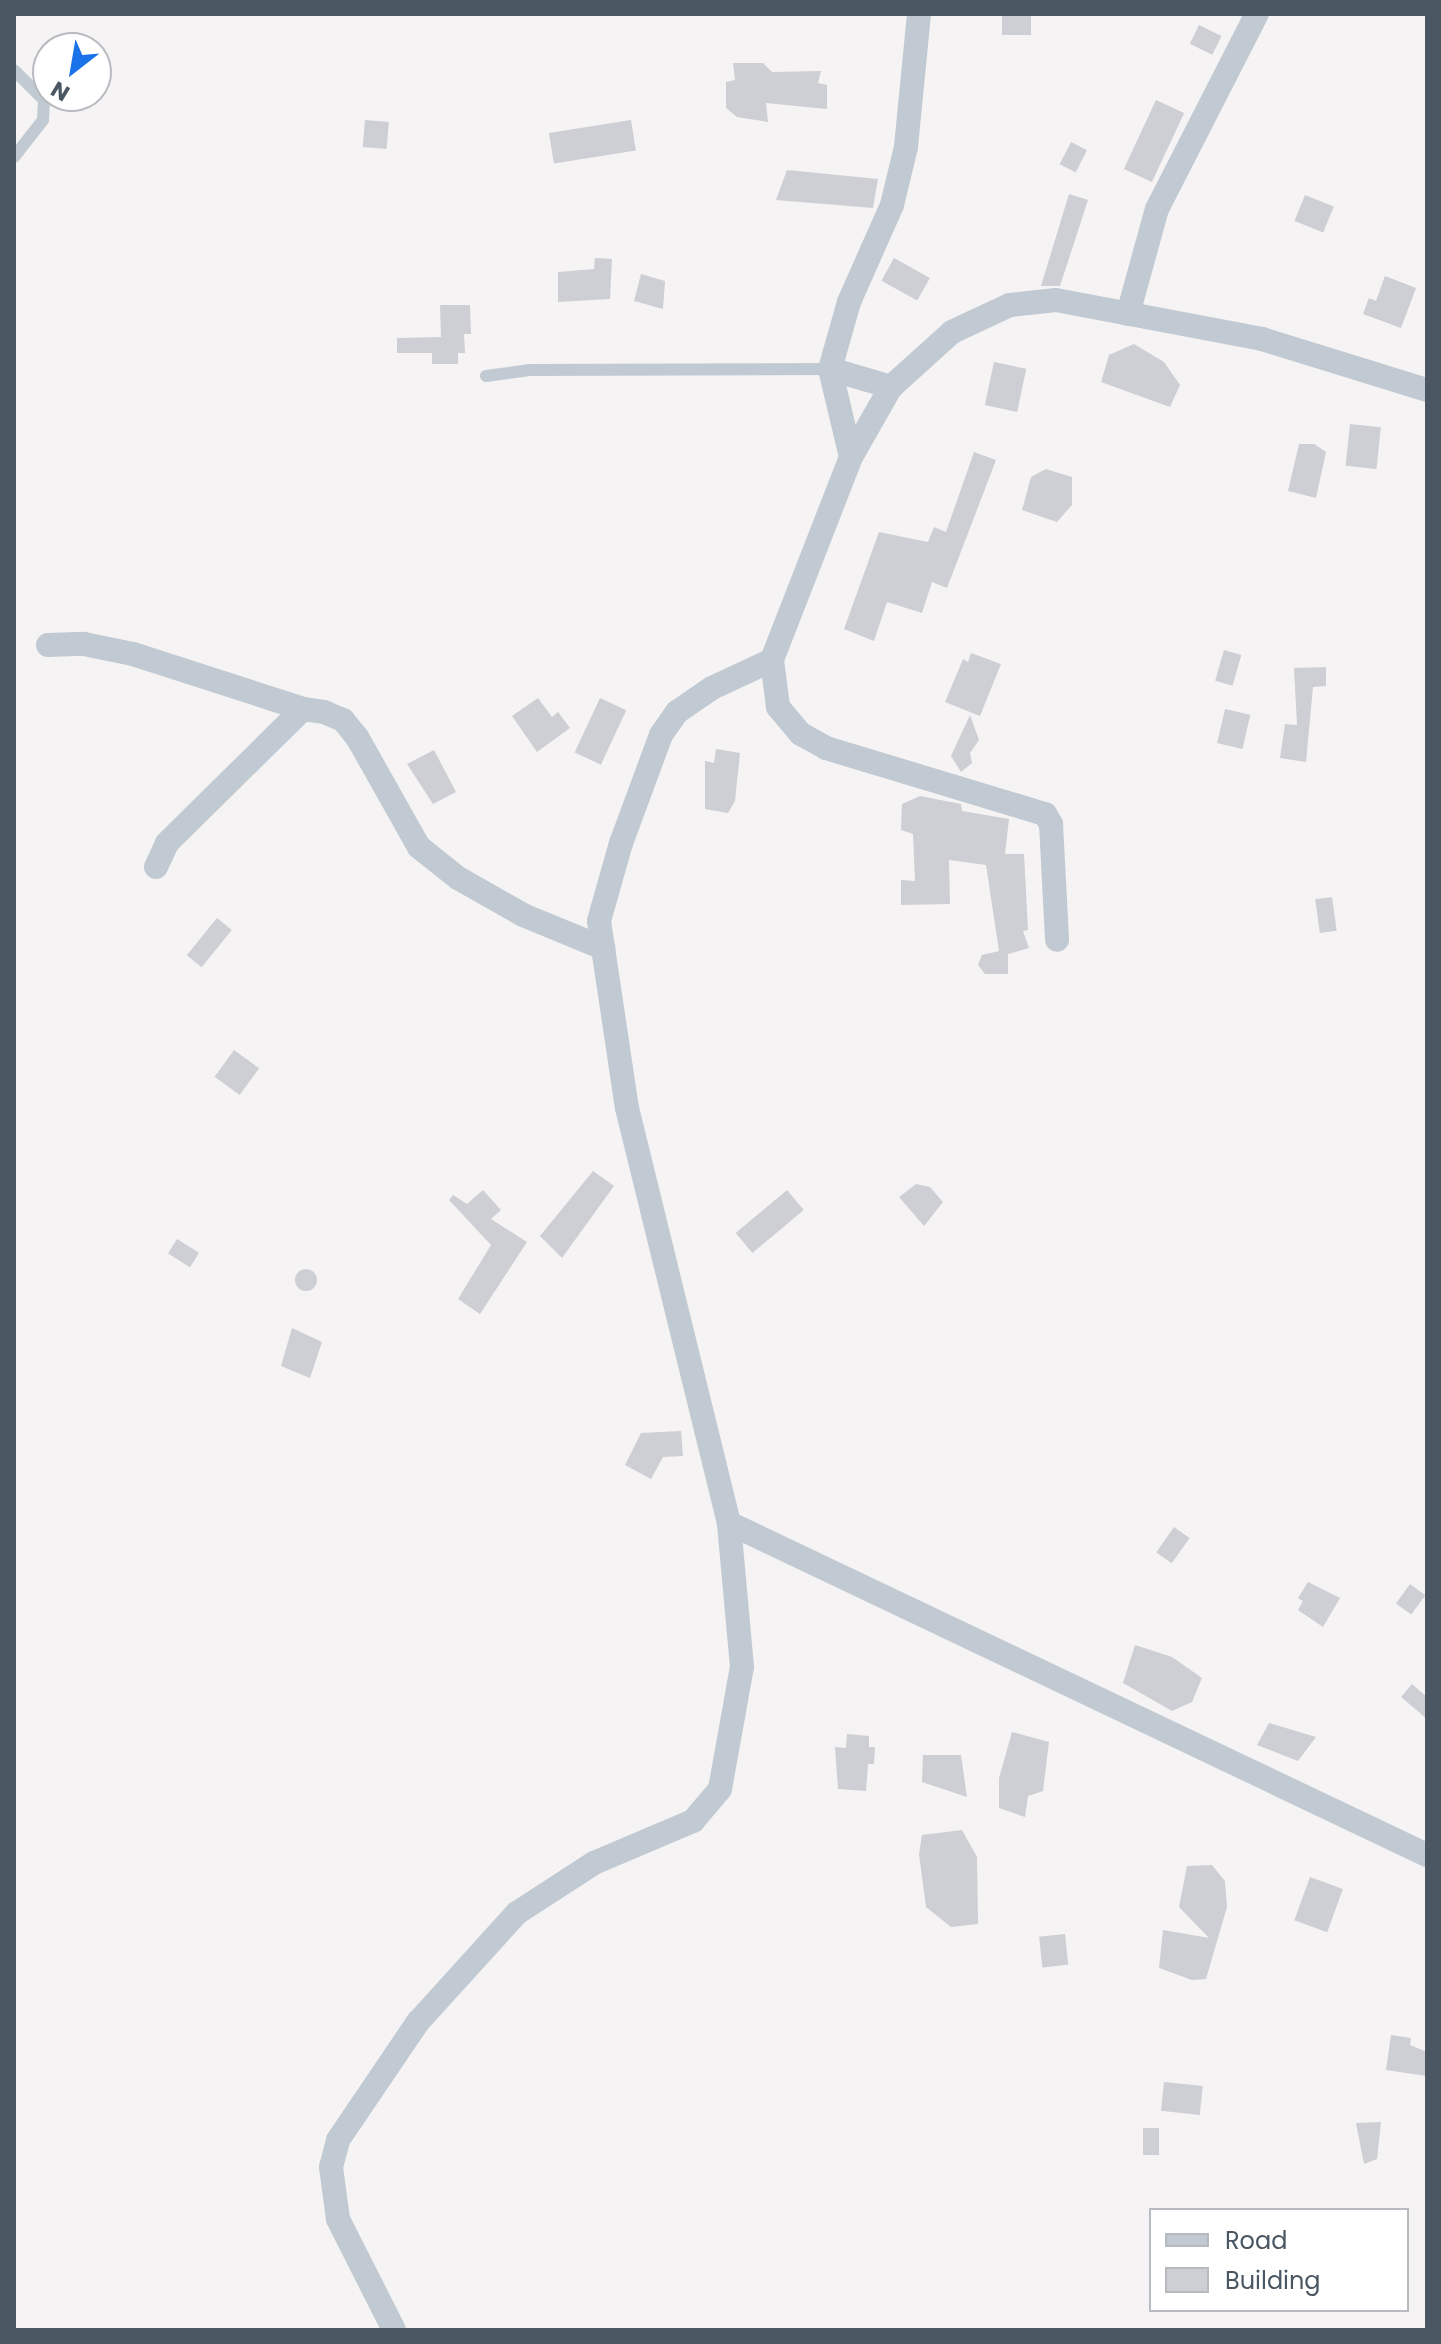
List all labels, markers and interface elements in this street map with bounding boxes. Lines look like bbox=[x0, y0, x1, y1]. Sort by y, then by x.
north arrow bbox=[32, 32, 112, 112]
text: N bbox=[45, 74, 75, 109]
legend bbox=[1149, 2208, 1409, 2312]
text: Road bbox=[1225, 2224, 1287, 2257]
text: Building bbox=[1225, 2264, 1321, 2297]

